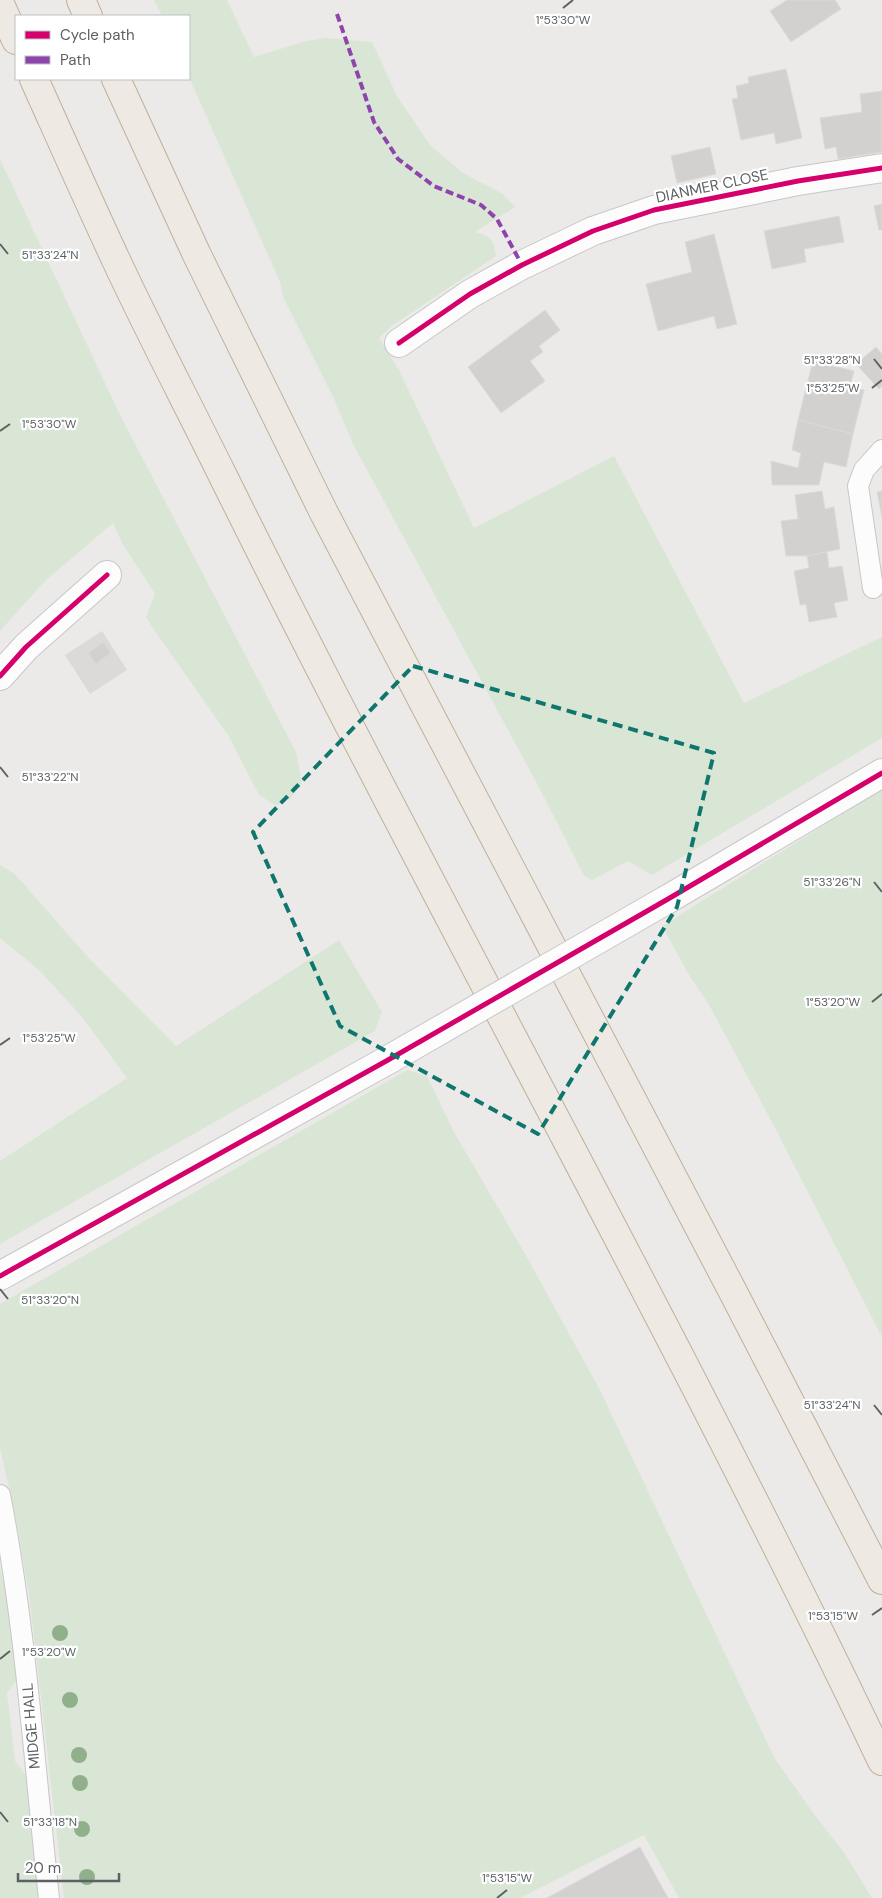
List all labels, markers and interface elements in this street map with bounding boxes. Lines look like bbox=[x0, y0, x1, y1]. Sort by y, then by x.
text: 1°53'30"W bbox=[536, 12, 591, 28]
legend bbox=[15, 15, 190, 80]
text: Cycle path bbox=[60, 25, 135, 45]
text: Path bbox=[60, 50, 91, 70]
street label: DIANMER CLOSE bbox=[654, 164, 770, 208]
text: 51°33'24"N bbox=[21, 247, 79, 263]
text: 51°33'28"N bbox=[803, 352, 861, 368]
text: 1°53'25"W bbox=[806, 380, 860, 396]
text: 1°53'30"W bbox=[22, 416, 77, 432]
text: 51°33'22"N bbox=[22, 769, 78, 785]
text: 51°33'26"N bbox=[803, 874, 861, 890]
text: 1°53'20"W bbox=[806, 994, 861, 1010]
text: 1°53'25"W bbox=[22, 1030, 76, 1046]
text: 51°33'20"N bbox=[21, 1292, 79, 1308]
text: 51°33'24"N bbox=[803, 1397, 861, 1413]
text: 1°53'15"W bbox=[808, 1608, 858, 1624]
text: 1°53'20"W bbox=[22, 1644, 77, 1660]
street label: MIDGE HALL bbox=[17, 1682, 45, 1770]
text: 51°33'18"N bbox=[23, 1814, 77, 1830]
scale bar bbox=[18, 1850, 119, 1882]
text: 20 m bbox=[25, 1858, 61, 1878]
text: 1°53'15"W bbox=[482, 1870, 532, 1886]

